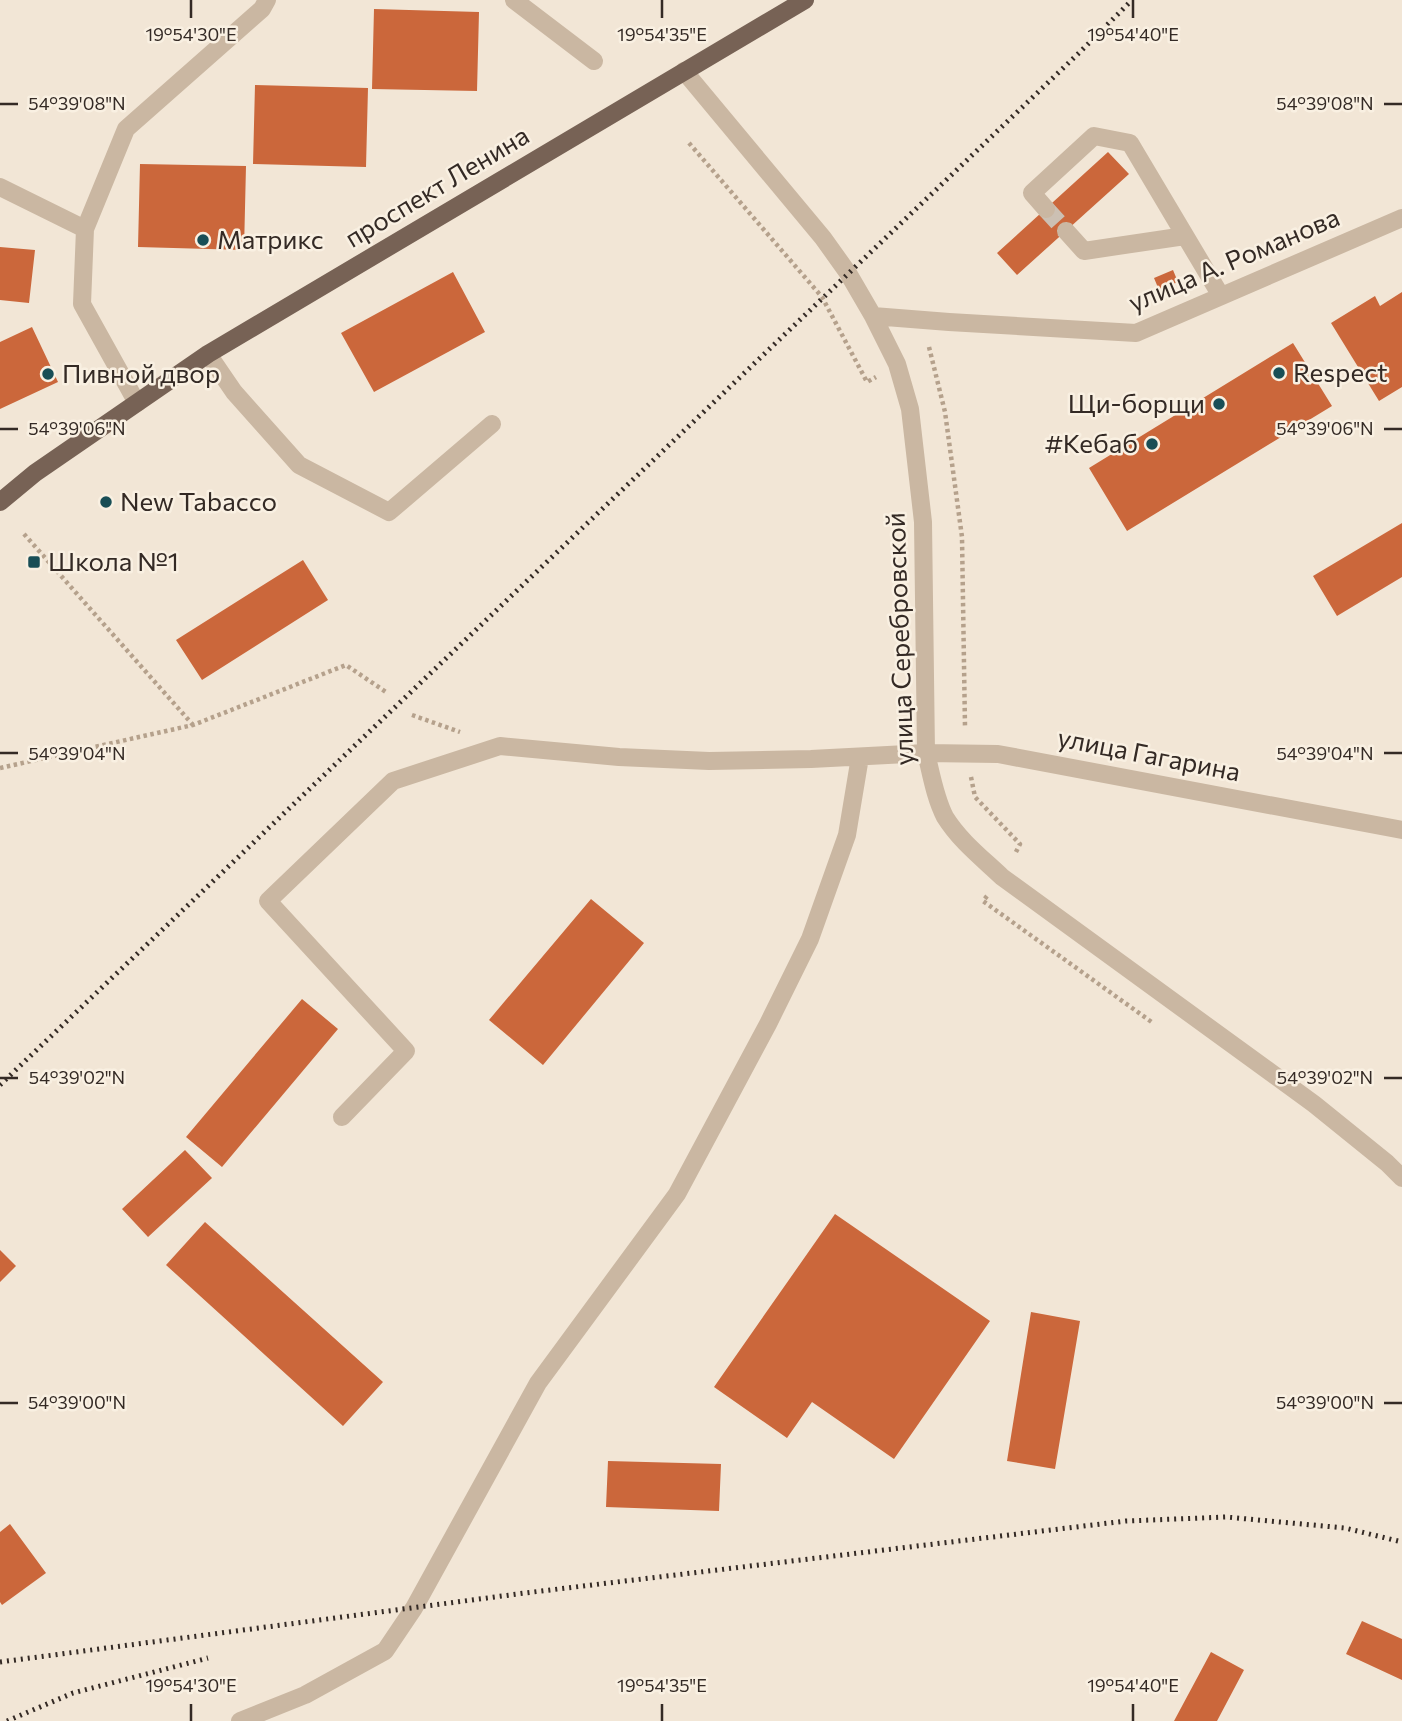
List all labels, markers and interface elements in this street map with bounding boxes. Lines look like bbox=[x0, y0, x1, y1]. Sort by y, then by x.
text: 19°54'30"E bbox=[145, 23, 237, 45]
text: 19°54'35"E bbox=[617, 23, 707, 45]
text: 19°54'40"E bbox=[1087, 23, 1179, 45]
text: 54°39'08"N bbox=[28, 92, 126, 114]
text: 54°39'08"N bbox=[1276, 92, 1374, 114]
street label: проспект Ленина bbox=[339, 119, 534, 253]
street label: улица А. Романова bbox=[1123, 200, 1344, 317]
place label: Матрикс bbox=[217, 223, 324, 254]
marker: Матрикс bbox=[195, 232, 211, 248]
place label: Respect bbox=[1293, 356, 1388, 387]
place label: Пивной двор bbox=[62, 357, 220, 388]
marker: Respect bbox=[1271, 365, 1287, 381]
marker: Пивной двор bbox=[40, 366, 56, 382]
place label: Щи-борщи bbox=[1068, 387, 1205, 418]
marker: Щи-борщи bbox=[1211, 396, 1227, 412]
text: 54°39'06"N bbox=[28, 417, 126, 439]
text: 54°39'06"N bbox=[1276, 417, 1374, 439]
place label: #Кебаб bbox=[1045, 427, 1138, 458]
marker: #Кебаб bbox=[1144, 436, 1160, 452]
place label: New Tabacco bbox=[120, 485, 277, 516]
marker: New Tabacco bbox=[98, 494, 114, 510]
street label: улица Серебровской bbox=[879, 512, 918, 766]
place label: Школа №1 bbox=[48, 545, 179, 576]
marker: Школа №1 bbox=[26, 554, 42, 570]
street label: улица Гагарина bbox=[1055, 721, 1243, 786]
text: 54°39'04"N bbox=[28, 742, 126, 764]
text: 54°39'04"N bbox=[1276, 742, 1374, 764]
text: 54°39'02"N bbox=[29, 1066, 125, 1088]
text: 54°39'02"N bbox=[1277, 1066, 1373, 1088]
text: 54°39'00"N bbox=[28, 1391, 126, 1413]
text: 54°39'00"N bbox=[1276, 1391, 1374, 1413]
text: 19°54'30"E bbox=[145, 1674, 237, 1696]
text: 19°54'35"E bbox=[617, 1674, 707, 1696]
text: 19°54'40"E bbox=[1087, 1674, 1179, 1696]

